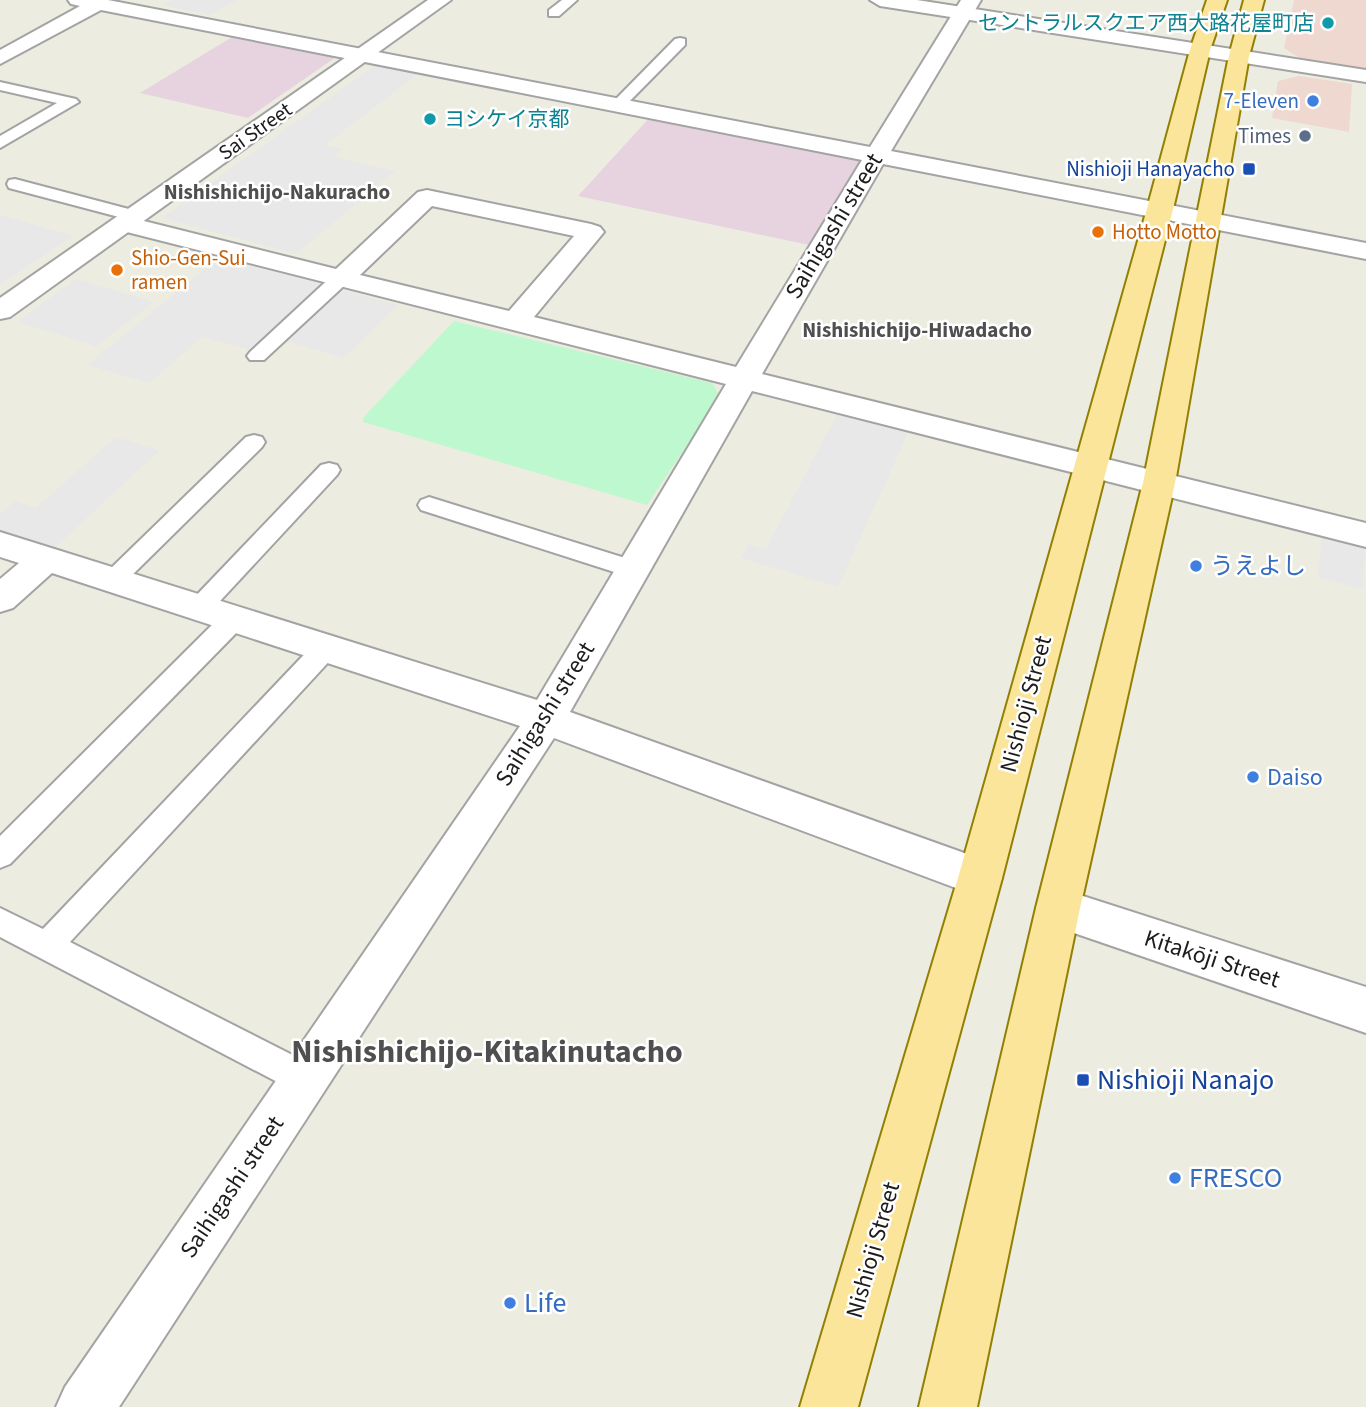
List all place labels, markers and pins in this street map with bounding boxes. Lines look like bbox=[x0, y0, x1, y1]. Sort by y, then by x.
place label: セントラルスクエア西大路花屋町店 bbox=[978, 8, 1314, 38]
marker: セントラルスクエア西大路花屋町店 bbox=[1320, 15, 1336, 31]
place label: 7-Eleven bbox=[1223, 86, 1299, 116]
marker: 7-Eleven bbox=[1305, 93, 1321, 109]
place label: ヨシケイ京都 bbox=[444, 104, 570, 134]
marker: ヨシケイ京都 bbox=[422, 111, 438, 127]
place label: Times bbox=[1238, 121, 1291, 151]
marker: Times bbox=[1297, 128, 1313, 144]
place label: Nishioji Hanayacho bbox=[1066, 154, 1235, 184]
marker: Nishioji Hanayacho bbox=[1241, 161, 1257, 177]
place label: Hotto Motto bbox=[1112, 217, 1217, 247]
marker: Hotto Motto bbox=[1090, 224, 1106, 240]
place label: Shio-Gen-Sui ramen bbox=[131, 243, 246, 297]
marker: Shio-Gen-Sui ramen bbox=[109, 262, 125, 278]
place label: うえよし bbox=[1210, 549, 1306, 584]
marker: うえよし bbox=[1188, 558, 1204, 574]
place label: Daiso bbox=[1267, 760, 1323, 795]
marker: Daiso bbox=[1245, 769, 1261, 785]
place label: Nishioji Nanajo bbox=[1097, 1060, 1274, 1100]
marker: Nishioji Nanajo bbox=[1075, 1072, 1091, 1088]
place label: FRESCO bbox=[1189, 1158, 1282, 1198]
marker: FRESCO bbox=[1167, 1170, 1183, 1186]
place label: Life bbox=[524, 1283, 566, 1323]
marker: Life bbox=[502, 1295, 518, 1311]

